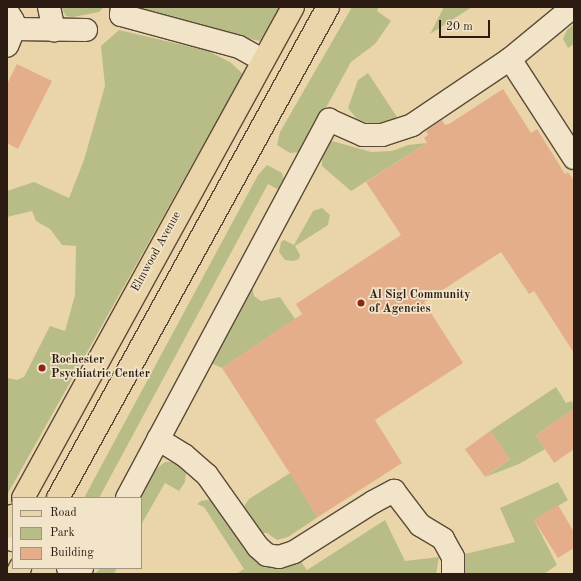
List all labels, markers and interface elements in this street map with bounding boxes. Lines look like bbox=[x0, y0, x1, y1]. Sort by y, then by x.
scale bar bbox=[441, 12, 492, 38]
text: 20 m bbox=[446, 21, 473, 33]
street label: Elmwood Avenue bbox=[129, 209, 185, 295]
place label: Al Sigl Community of Agencies bbox=[369, 289, 470, 317]
marker: Al Sigl Community of Agencies bbox=[356, 298, 366, 308]
place label: Rochester Psychiatric Center bbox=[51, 354, 150, 382]
marker: Rochester Psychiatric Center bbox=[36, 362, 48, 374]
legend bbox=[12, 497, 142, 569]
text: Road bbox=[50, 507, 77, 519]
text: Park bbox=[50, 527, 75, 539]
text: Building bbox=[50, 547, 94, 559]

